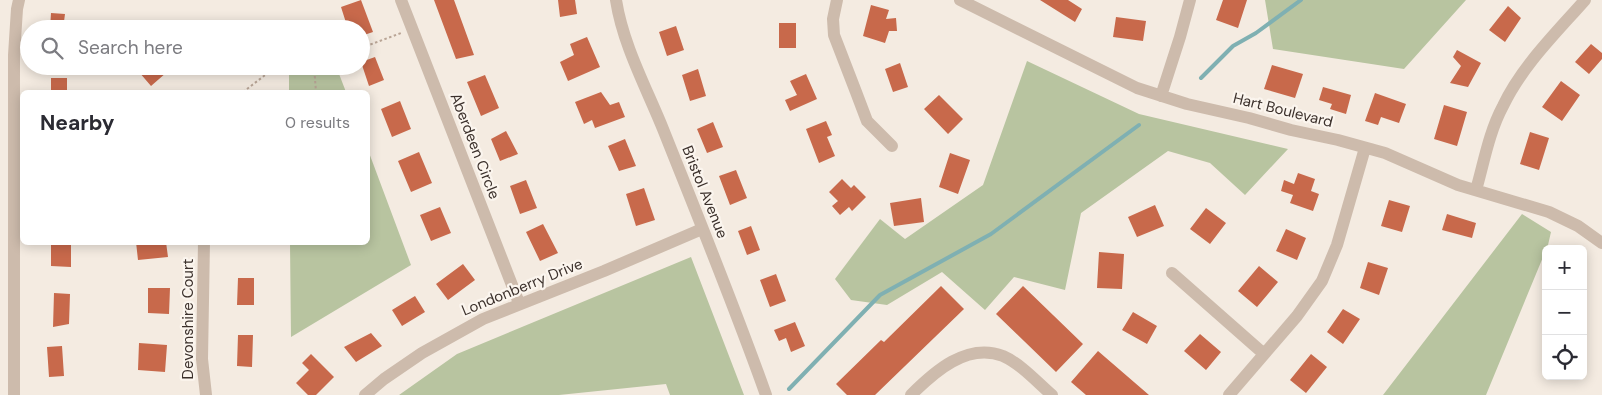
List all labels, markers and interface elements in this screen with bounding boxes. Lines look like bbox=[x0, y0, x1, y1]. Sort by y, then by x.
search box bbox=[20, 20, 370, 75]
icon: search bbox=[38, 34, 66, 62]
text: Search here bbox=[78, 35, 183, 60]
street label: Hart Boulevard bbox=[1231, 88, 1335, 132]
street label: Aberdeen Circle bbox=[446, 90, 504, 202]
text: Nearby bbox=[40, 109, 114, 137]
text: 0 results bbox=[285, 112, 350, 133]
street label: Bristol Avenue bbox=[677, 143, 733, 241]
map controls bbox=[1542, 245, 1587, 380]
button: + bbox=[1542, 245, 1587, 290]
street label: Londonberry Drive bbox=[459, 254, 585, 320]
street label: Devonshire Court bbox=[178, 258, 198, 379]
button: − bbox=[1542, 290, 1587, 335]
button: locate bbox=[1542, 335, 1587, 380]

